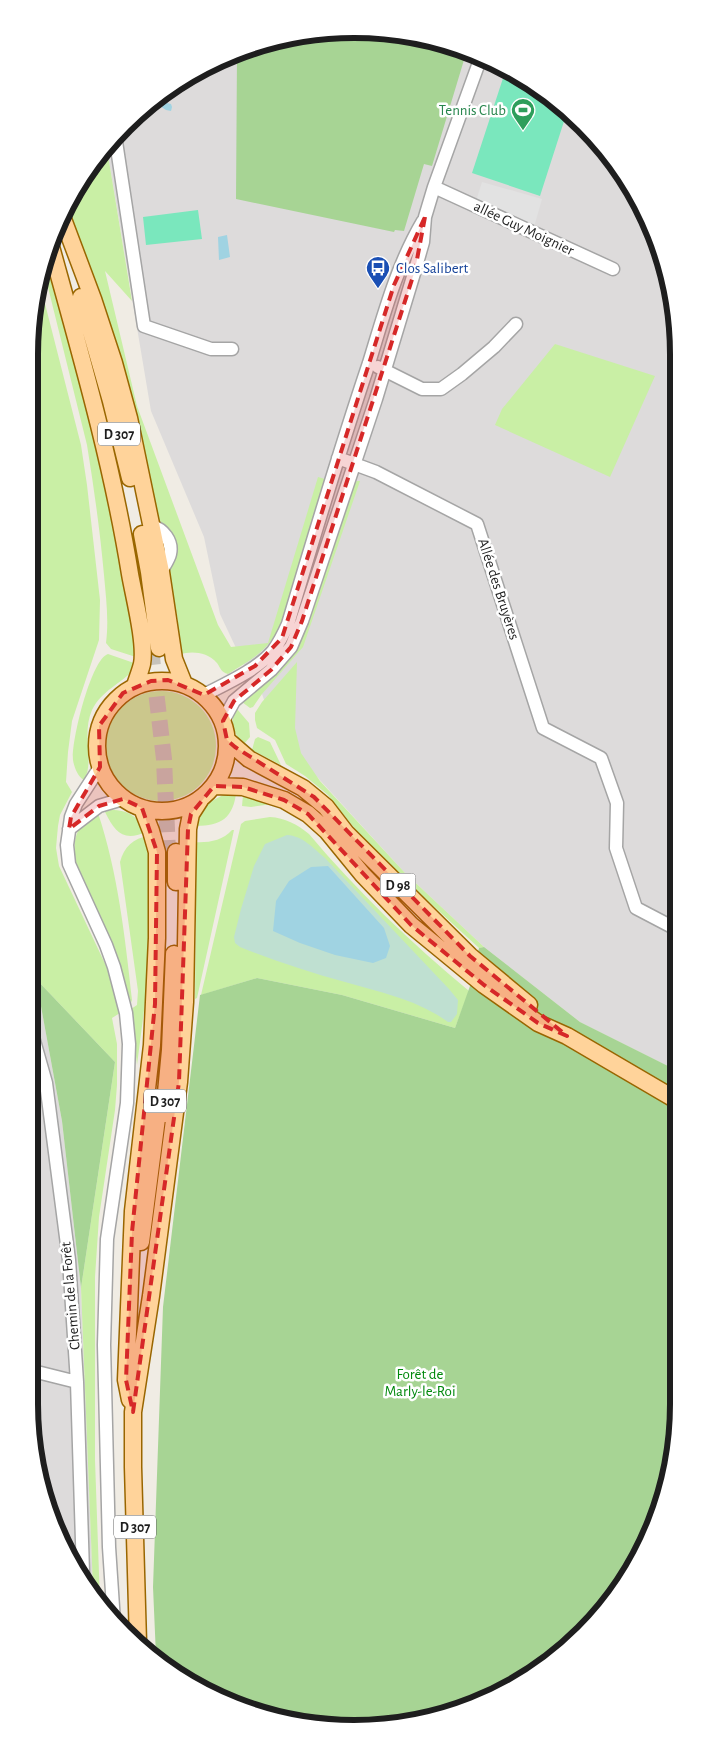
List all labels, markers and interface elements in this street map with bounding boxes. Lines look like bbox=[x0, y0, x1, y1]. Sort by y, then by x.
sports icon: Tennis Club bbox=[510, 97, 536, 131]
place label: Tennis Club bbox=[439, 103, 506, 118]
street label: allée Guy Moignier bbox=[471, 199, 576, 258]
bus stop icon: Clos Salibert bbox=[365, 255, 391, 289]
place label: Clos Salibert bbox=[396, 261, 468, 276]
road number: D 307 bbox=[98, 422, 140, 446]
street label: Allée des Bruyères bbox=[475, 537, 522, 642]
road number: D 98 bbox=[380, 874, 416, 896]
road number: D 307 bbox=[144, 1090, 186, 1112]
street label: Chemin de la Forêt bbox=[58, 1241, 83, 1351]
park label: Forêt de Marly-le-Roi bbox=[384, 1367, 456, 1399]
road number: D 307 bbox=[114, 1515, 156, 1538]

